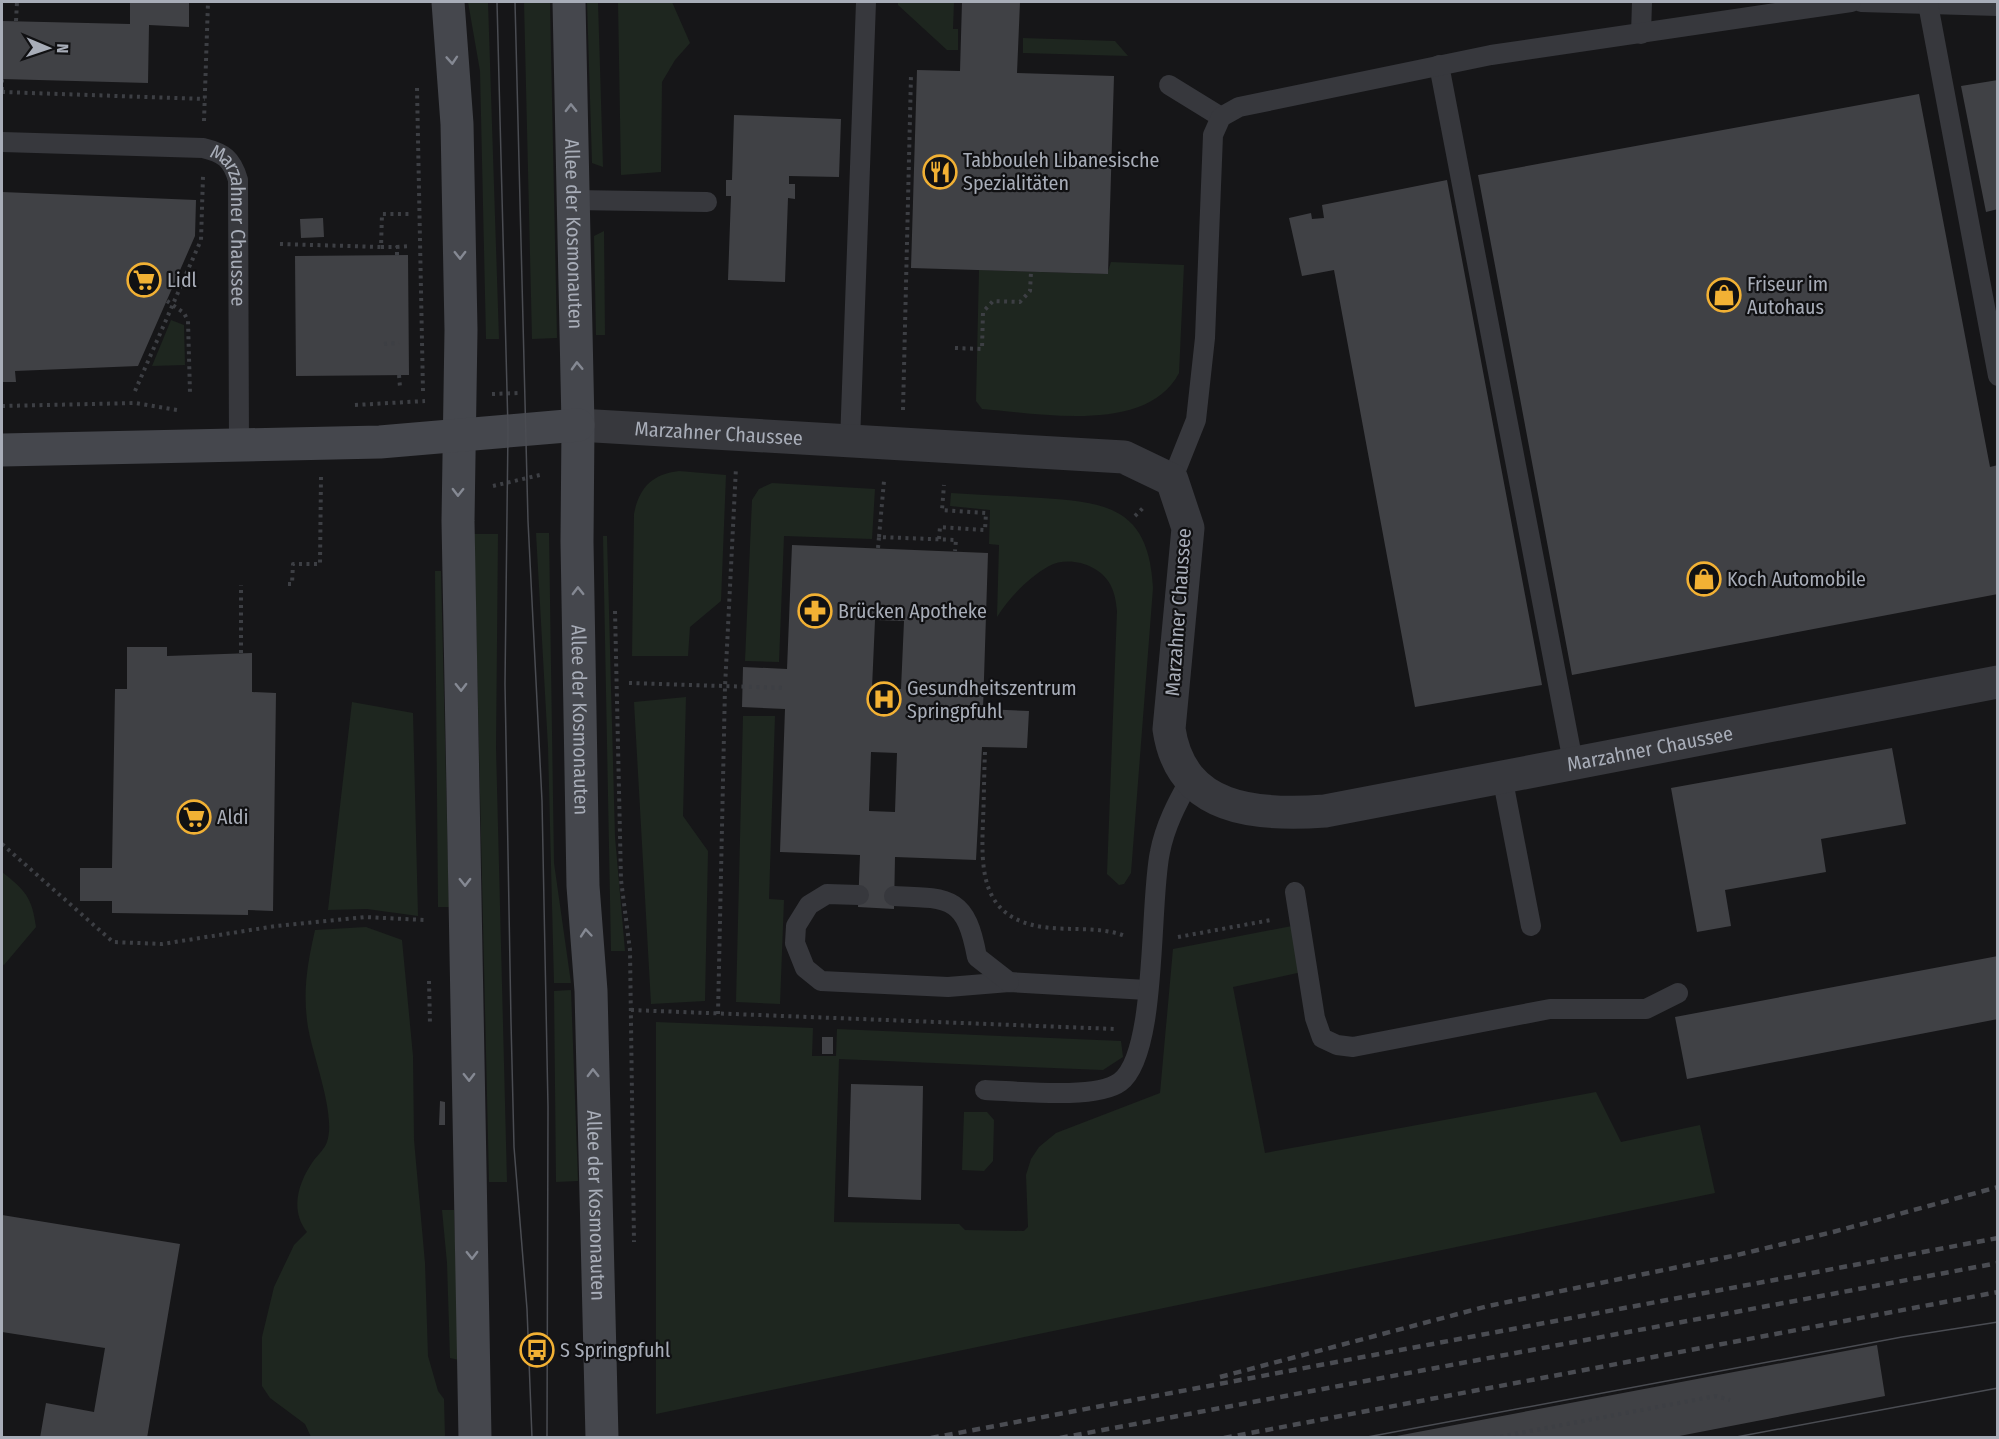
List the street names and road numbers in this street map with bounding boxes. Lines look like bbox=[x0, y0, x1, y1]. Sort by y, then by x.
street label: Allee der Kosmonauten bbox=[560, 138, 588, 329]
street label: Marzahner Chaussee bbox=[207, 139, 250, 306]
street label: Marzahner Chaussee bbox=[634, 416, 804, 450]
street label: Marzahner Chaussee bbox=[1160, 527, 1196, 697]
street label: Allee der Kosmonauten bbox=[566, 624, 594, 815]
street label: Marzahner Chaussee bbox=[1565, 721, 1735, 776]
street label: Allee der Kosmonauten bbox=[582, 1110, 611, 1301]

